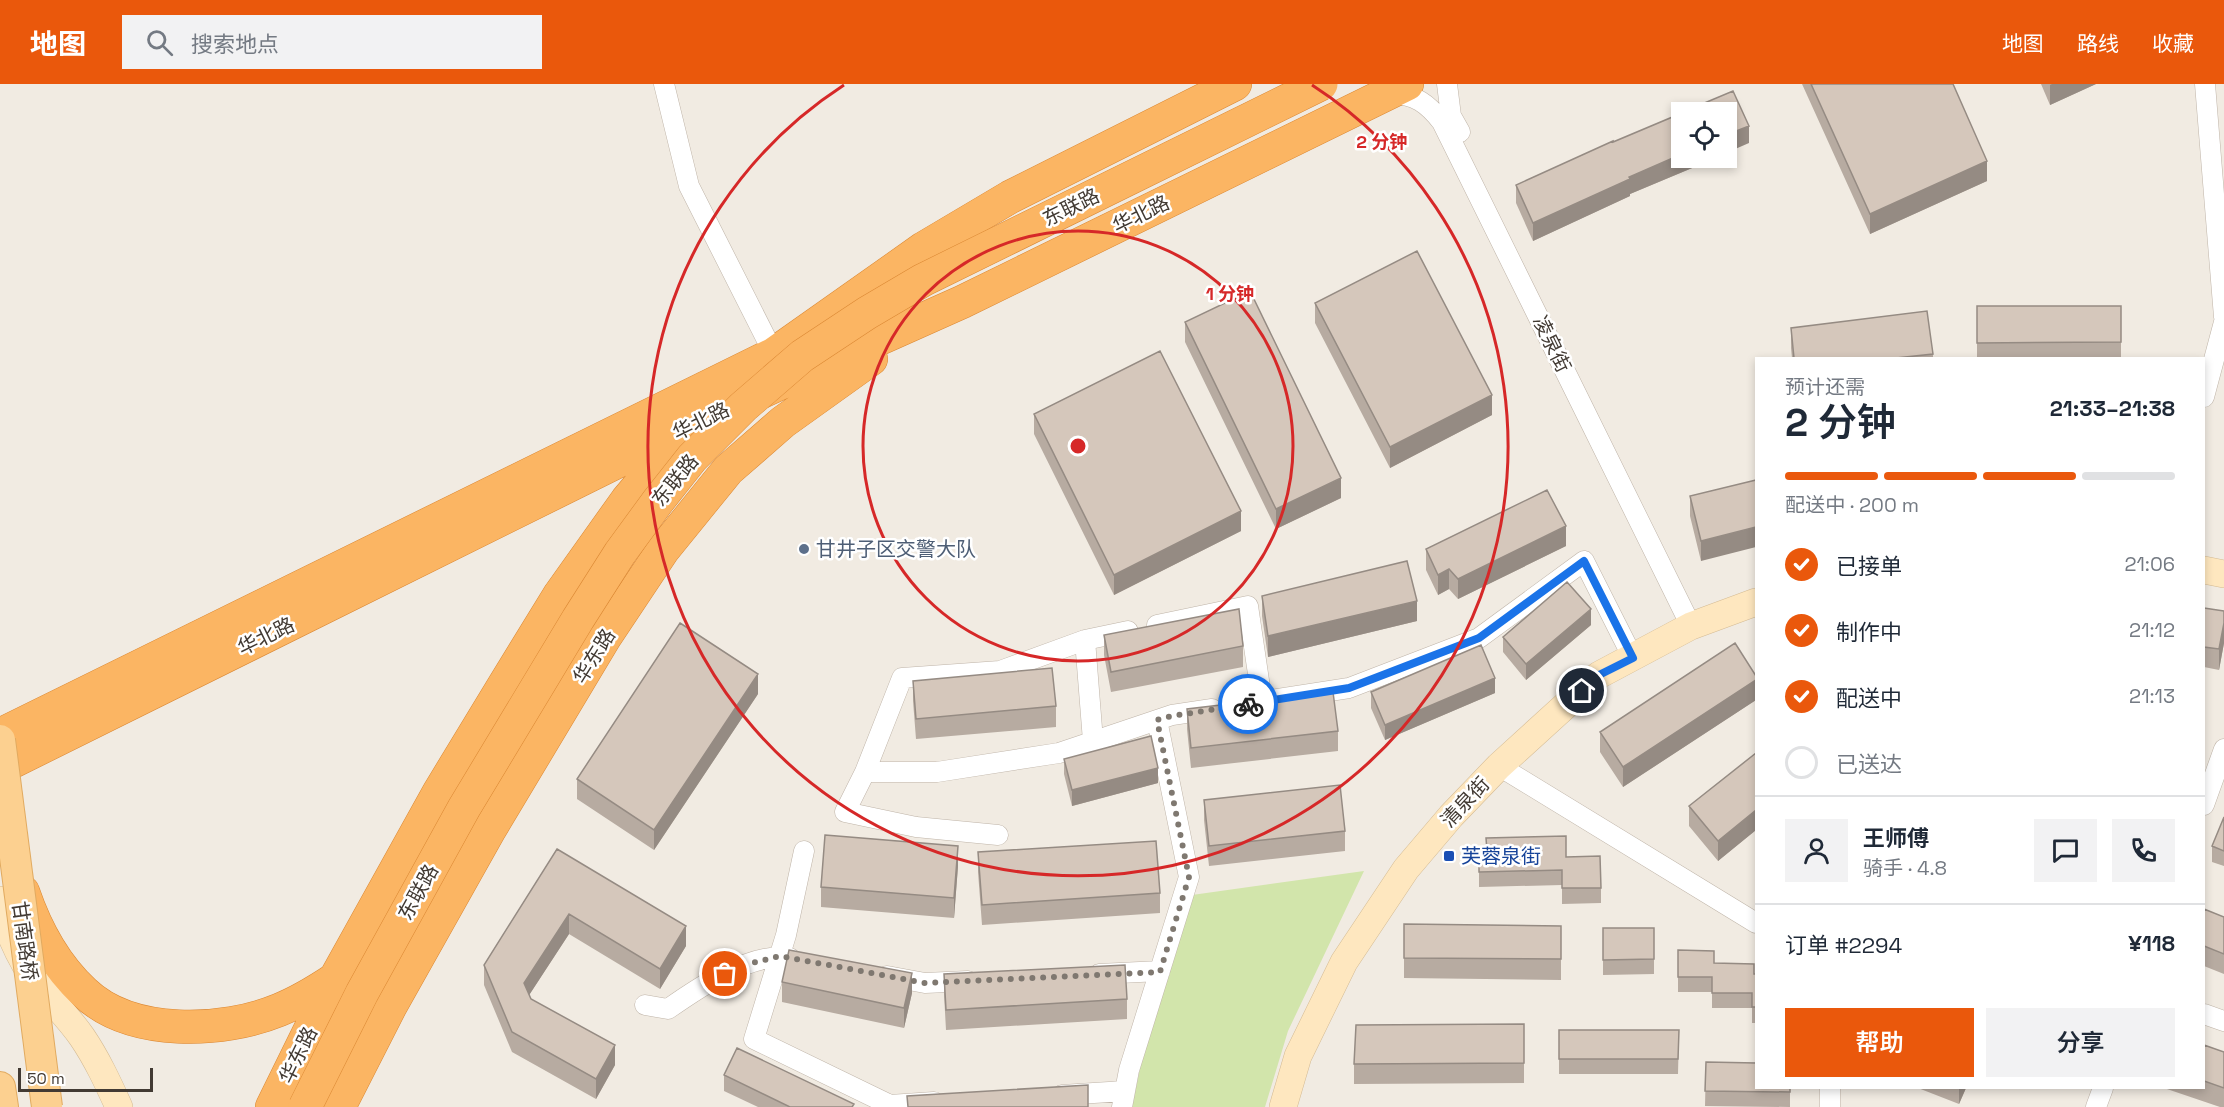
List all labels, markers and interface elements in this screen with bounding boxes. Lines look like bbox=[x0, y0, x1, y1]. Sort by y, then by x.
search box bbox=[122, 15, 542, 69]
text: 地图 bbox=[30, 26, 86, 62]
icon: search bbox=[143, 26, 176, 59]
text: 搜索地点 bbox=[191, 30, 279, 58]
text: 地图 bbox=[2002, 30, 2044, 57]
text: 路线 bbox=[2077, 30, 2119, 57]
text: 收藏 bbox=[2152, 30, 2194, 57]
map controls bbox=[1671, 102, 1737, 168]
button: locate bbox=[1671, 102, 1737, 168]
text: 2 分钟 bbox=[1356, 130, 1408, 153]
street label: 东联路 bbox=[1038, 182, 1104, 232]
street label: 华北路 bbox=[1108, 189, 1174, 239]
text: 1 分钟 bbox=[1206, 282, 1254, 305]
street label: 凌泉街 bbox=[1527, 311, 1577, 377]
text: 预计还需 bbox=[1785, 374, 1865, 400]
text: 21:33–21:38 bbox=[2050, 394, 2175, 422]
street label: 华北路 bbox=[668, 396, 734, 446]
text: 2 分钟 bbox=[1785, 398, 1896, 447]
centre of rings bbox=[1068, 436, 1088, 456]
street label: 东联路 bbox=[646, 449, 704, 511]
text: 配送中 · 200 m bbox=[1785, 492, 1919, 518]
place label: 甘井子区交警大队 bbox=[816, 536, 976, 562]
marker: 甘井子区交警大队 bbox=[797, 542, 811, 556]
icon: check bbox=[1785, 548, 1818, 581]
text: 21:06 bbox=[2124, 551, 2175, 577]
text: 已接单 bbox=[1836, 552, 1902, 580]
street label: 华北路 bbox=[233, 611, 299, 661]
icon: check bbox=[1785, 614, 1818, 647]
text: 21:12 bbox=[2129, 617, 2175, 643]
text: 制作中 bbox=[1836, 618, 1902, 646]
street label: 华东路 bbox=[567, 624, 621, 688]
pin bbox=[1556, 665, 1607, 716]
courier bbox=[1218, 674, 1278, 734]
icon: home bbox=[1565, 674, 1598, 707]
icon: check bbox=[1785, 680, 1818, 713]
text: 21:13 bbox=[2129, 683, 2175, 709]
text: 配送中 bbox=[1836, 684, 1902, 712]
icon: bike bbox=[1232, 688, 1265, 721]
text: 已送达 bbox=[1836, 750, 1902, 778]
street label: 清泉街 bbox=[1435, 771, 1495, 833]
button: person bbox=[1785, 819, 1848, 882]
button: chat bbox=[2034, 819, 2097, 882]
button: phone bbox=[2112, 819, 2175, 882]
text: 王师傅 bbox=[1863, 824, 1929, 852]
place label: 芙蓉泉街 bbox=[1461, 843, 1541, 869]
marker: 芙蓉泉街 bbox=[1442, 849, 1456, 863]
text: 骑手 · 4.8 bbox=[1863, 855, 1947, 881]
street label: 东联路 bbox=[392, 859, 444, 925]
street label: 甘南路桥 bbox=[7, 900, 43, 982]
text: ¥118 bbox=[2128, 929, 2175, 957]
text: 订单 #2294 bbox=[1785, 931, 1902, 959]
pin bbox=[699, 948, 750, 999]
icon: bag bbox=[708, 957, 741, 990]
button: 帮助 bbox=[1785, 1008, 1974, 1077]
button: 分享 bbox=[1986, 1008, 2175, 1077]
street label: 华东路 bbox=[273, 1022, 323, 1088]
scale bar bbox=[18, 1065, 153, 1092]
text: 50 m bbox=[27, 1068, 65, 1089]

